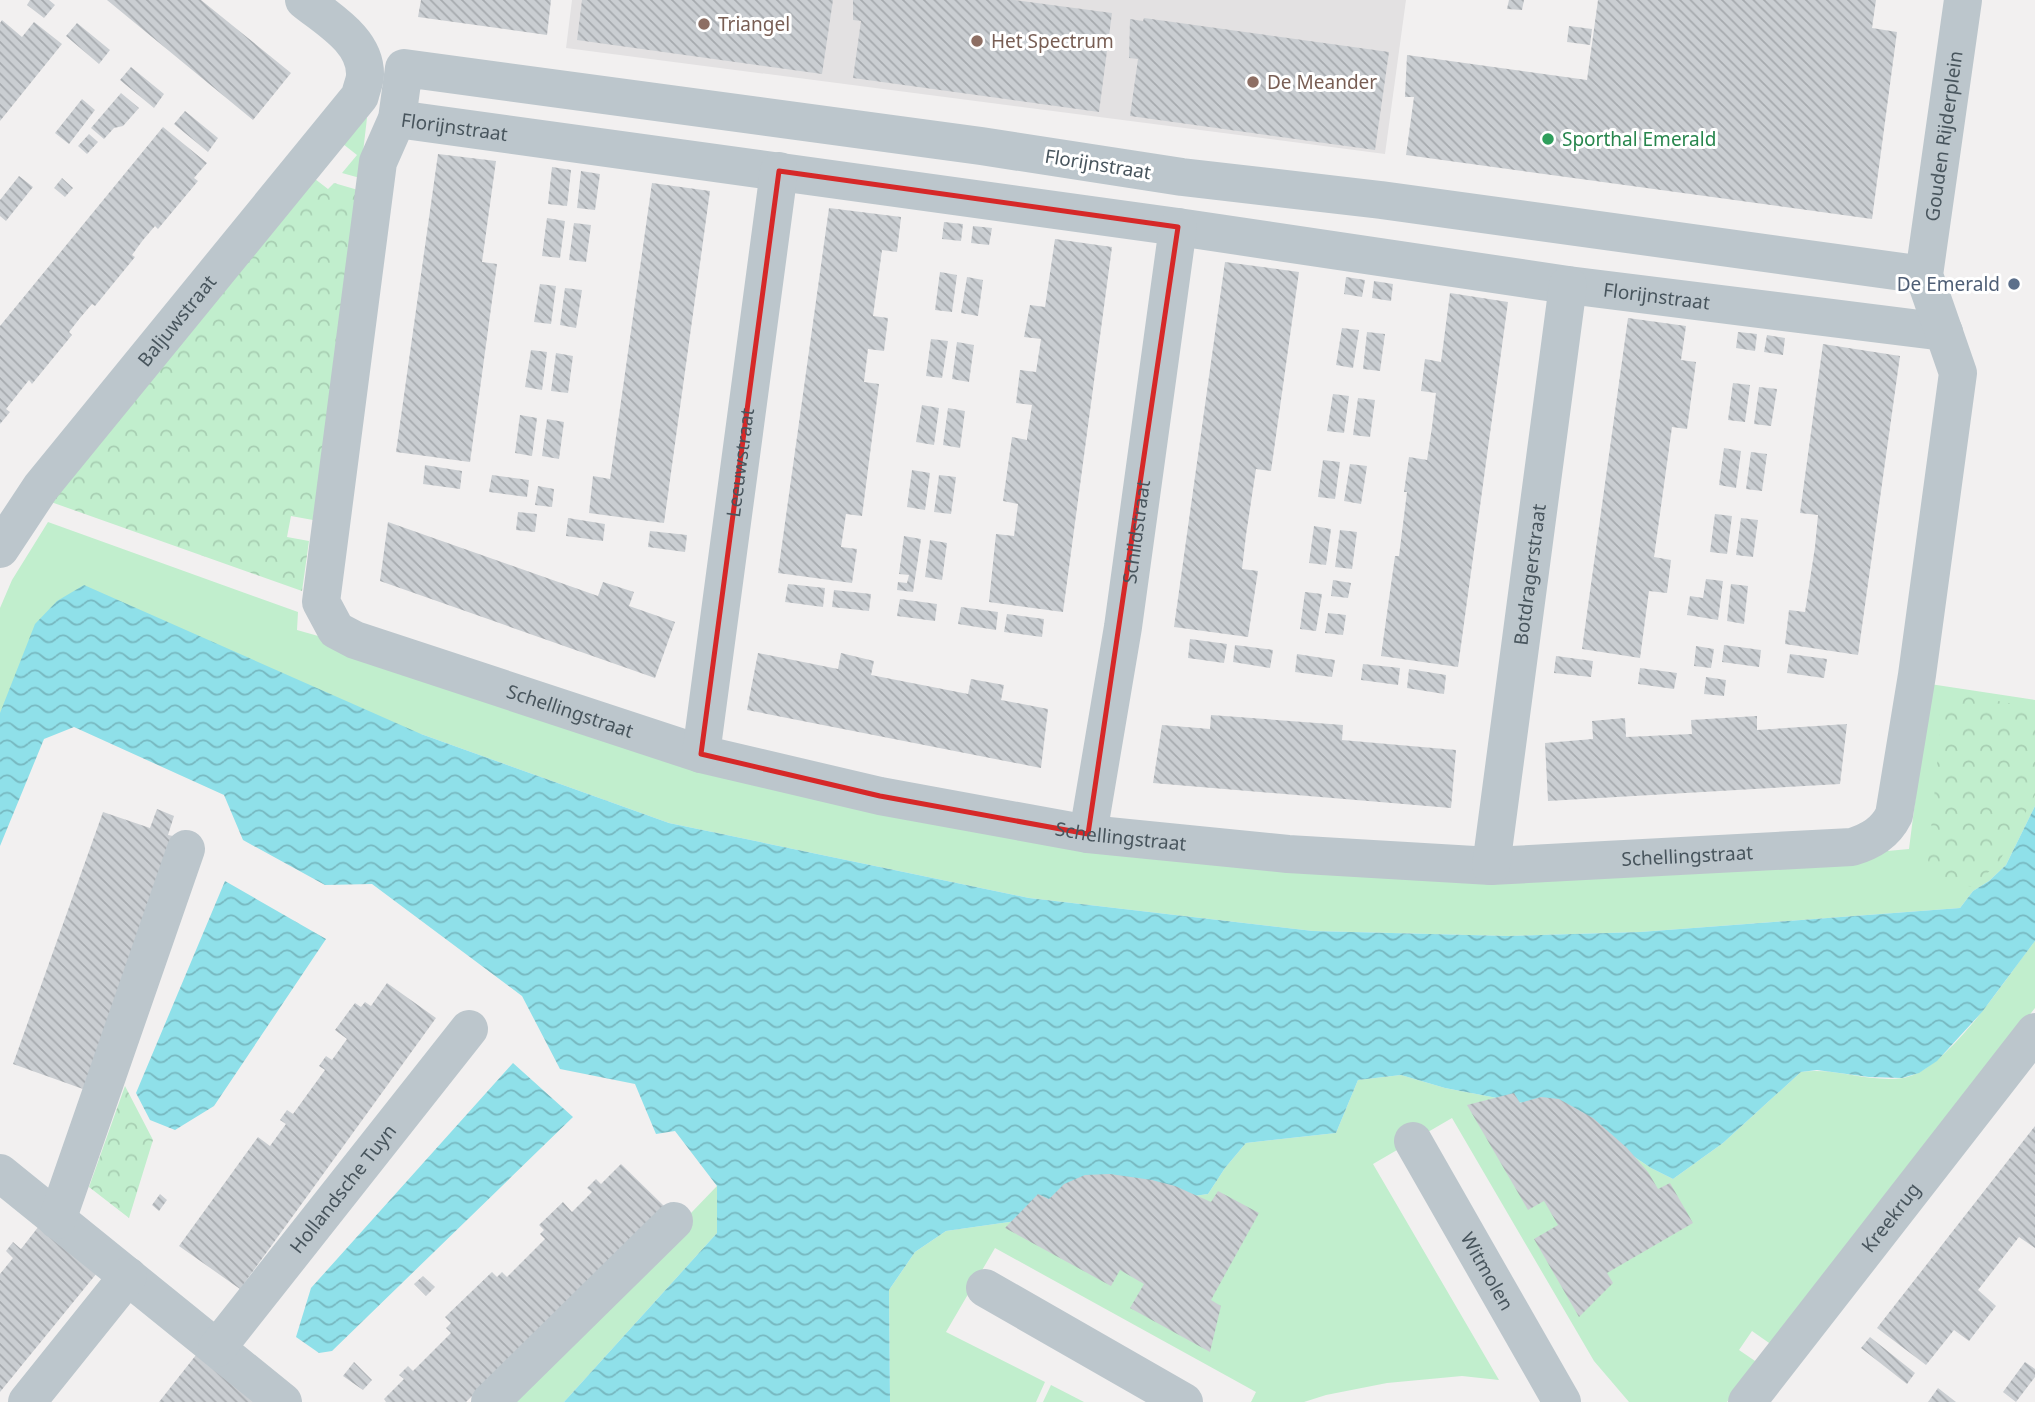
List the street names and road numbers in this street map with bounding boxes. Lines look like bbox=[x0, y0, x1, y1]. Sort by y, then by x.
street label: Gouden Rijderplein bbox=[1919, 49, 1969, 223]
street label: Florijnstraat bbox=[400, 107, 510, 147]
street label: Florijnstraat bbox=[1043, 143, 1153, 185]
street label: Baljuwstraat bbox=[131, 269, 222, 372]
street label: Florijnstraat bbox=[1602, 277, 1712, 316]
street label: Leeuwstraat bbox=[720, 406, 760, 519]
street label: Schildstraat bbox=[1116, 478, 1156, 585]
street label: Botdragerstraat bbox=[1507, 502, 1552, 647]
street label: Schellingstraat bbox=[503, 678, 637, 744]
street label: Schellingstraat bbox=[1053, 815, 1188, 857]
street label: Schellingstraat bbox=[1621, 839, 1754, 872]
street label: Hollandsche Tuyn bbox=[284, 1119, 402, 1259]
street label: Kreekrug bbox=[1855, 1177, 1926, 1258]
street label: Witmolen bbox=[1455, 1227, 1520, 1315]

